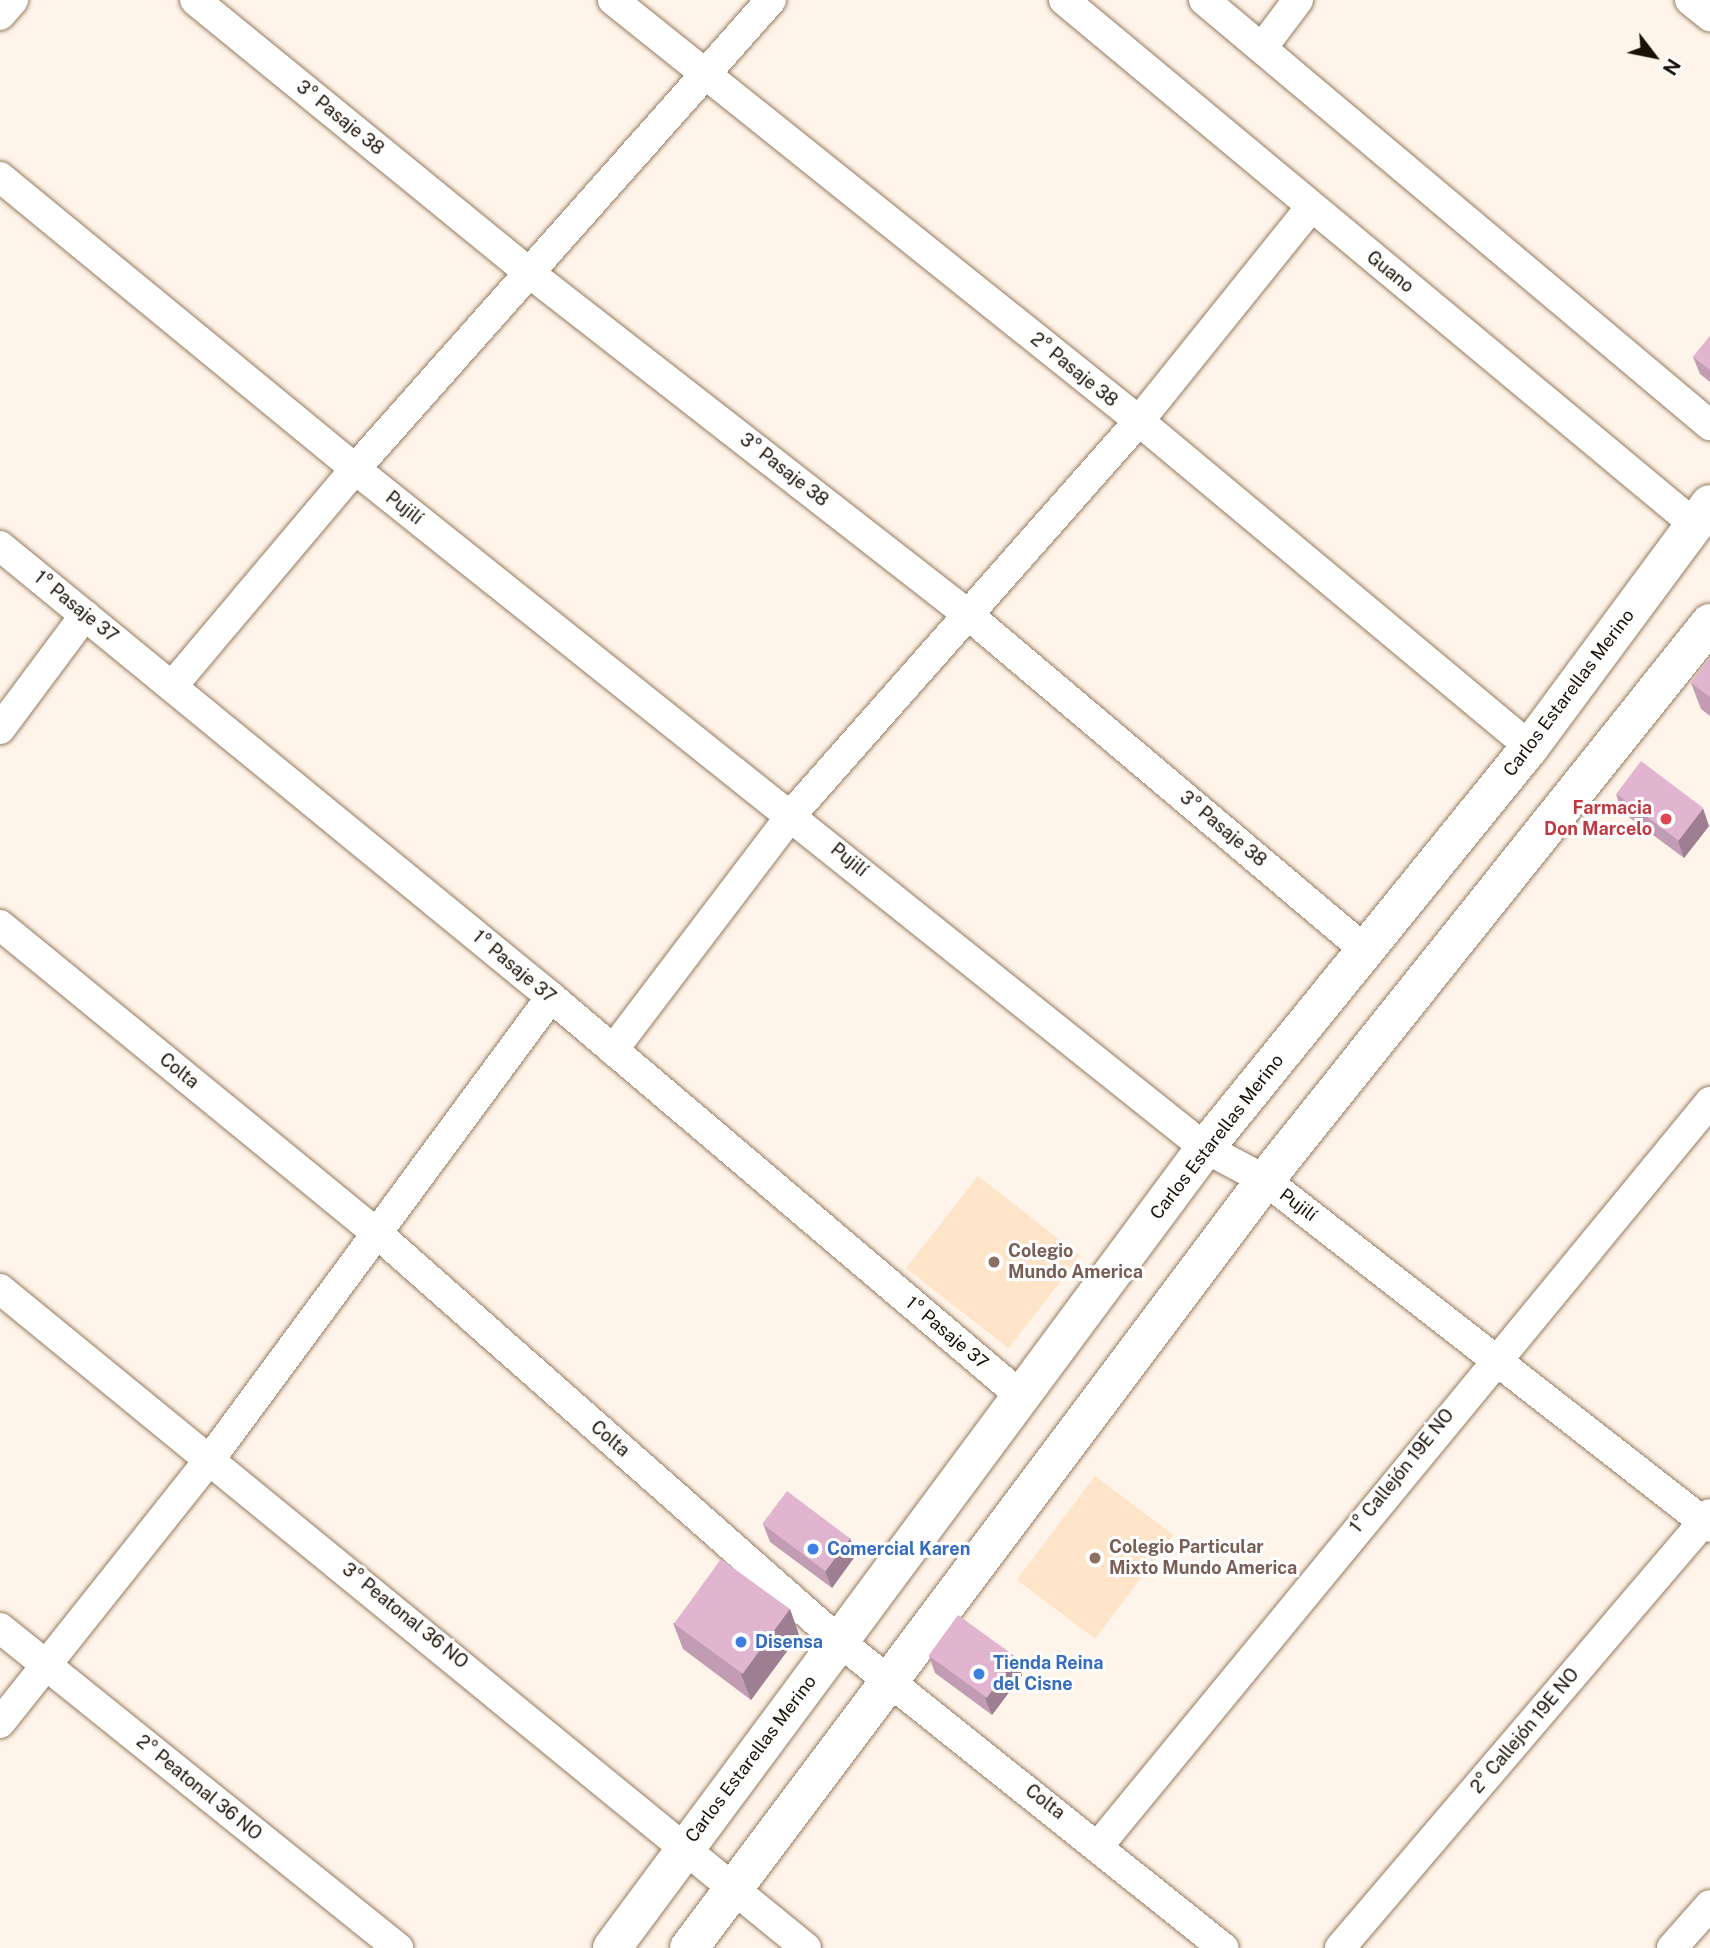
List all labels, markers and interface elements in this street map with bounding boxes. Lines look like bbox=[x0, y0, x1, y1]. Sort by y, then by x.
north arrow bbox=[1619, 21, 1689, 91]
text: N bbox=[1659, 55, 1685, 79]
street label: 3° Pasaje 38 bbox=[292, 76, 388, 160]
street label: Guano bbox=[1362, 247, 1418, 297]
street label: 2° Pasaje 38 bbox=[1026, 328, 1122, 412]
street label: 3° Pasaje 38 bbox=[735, 429, 833, 511]
street label: Pujilí bbox=[381, 487, 427, 529]
street label: 1° Pasaje 37 bbox=[30, 567, 122, 647]
street label: Carlos Estarellas Merino bbox=[1499, 605, 1639, 781]
street label: 3° Pasaje 38 bbox=[1175, 787, 1271, 871]
place label: Farmacia Don Marcelo bbox=[1544, 798, 1652, 840]
marker: Farmacia Don Marcelo bbox=[1658, 811, 1674, 827]
street label: Pujilí bbox=[826, 839, 872, 881]
street label: 1° Pasaje 37 bbox=[468, 926, 560, 1008]
street label: Colta bbox=[155, 1049, 203, 1093]
street label: Carlos Estarellas Merino bbox=[1146, 1050, 1288, 1224]
street label: Pujilí bbox=[1275, 1184, 1321, 1226]
place label: Colegio Mundo America bbox=[1008, 1241, 1143, 1284]
marker: Colegio Mundo America bbox=[986, 1254, 1002, 1270]
street label: 1° Pasaje 37 bbox=[901, 1292, 993, 1374]
street label: 1° Callejón 19E NO bbox=[1345, 1405, 1459, 1537]
street label: Colta bbox=[586, 1416, 634, 1462]
place label: Colegio Particular Mixto Mundo America bbox=[1109, 1537, 1297, 1580]
place label: Comercial Karen bbox=[827, 1538, 970, 1560]
marker: Comercial Karen bbox=[805, 1541, 821, 1557]
marker: Colegio Particular Mixto Mundo America bbox=[1087, 1550, 1103, 1566]
street label: 3° Peatonal 36 NO bbox=[338, 1559, 472, 1673]
place label: Disensa bbox=[755, 1631, 823, 1653]
marker: Disensa bbox=[733, 1634, 749, 1650]
place label: Tienda Reina del Cisne bbox=[993, 1653, 1103, 1696]
street label: 2° Callejón 19E NO bbox=[1466, 1664, 1584, 1798]
marker: Tienda Reina del Cisne bbox=[971, 1666, 987, 1682]
street label: Carlos Estarellas Merino bbox=[681, 1671, 821, 1847]
street label: 2° Peatonal 36 NO bbox=[132, 1731, 266, 1845]
street label: Colta bbox=[1021, 1780, 1069, 1824]

